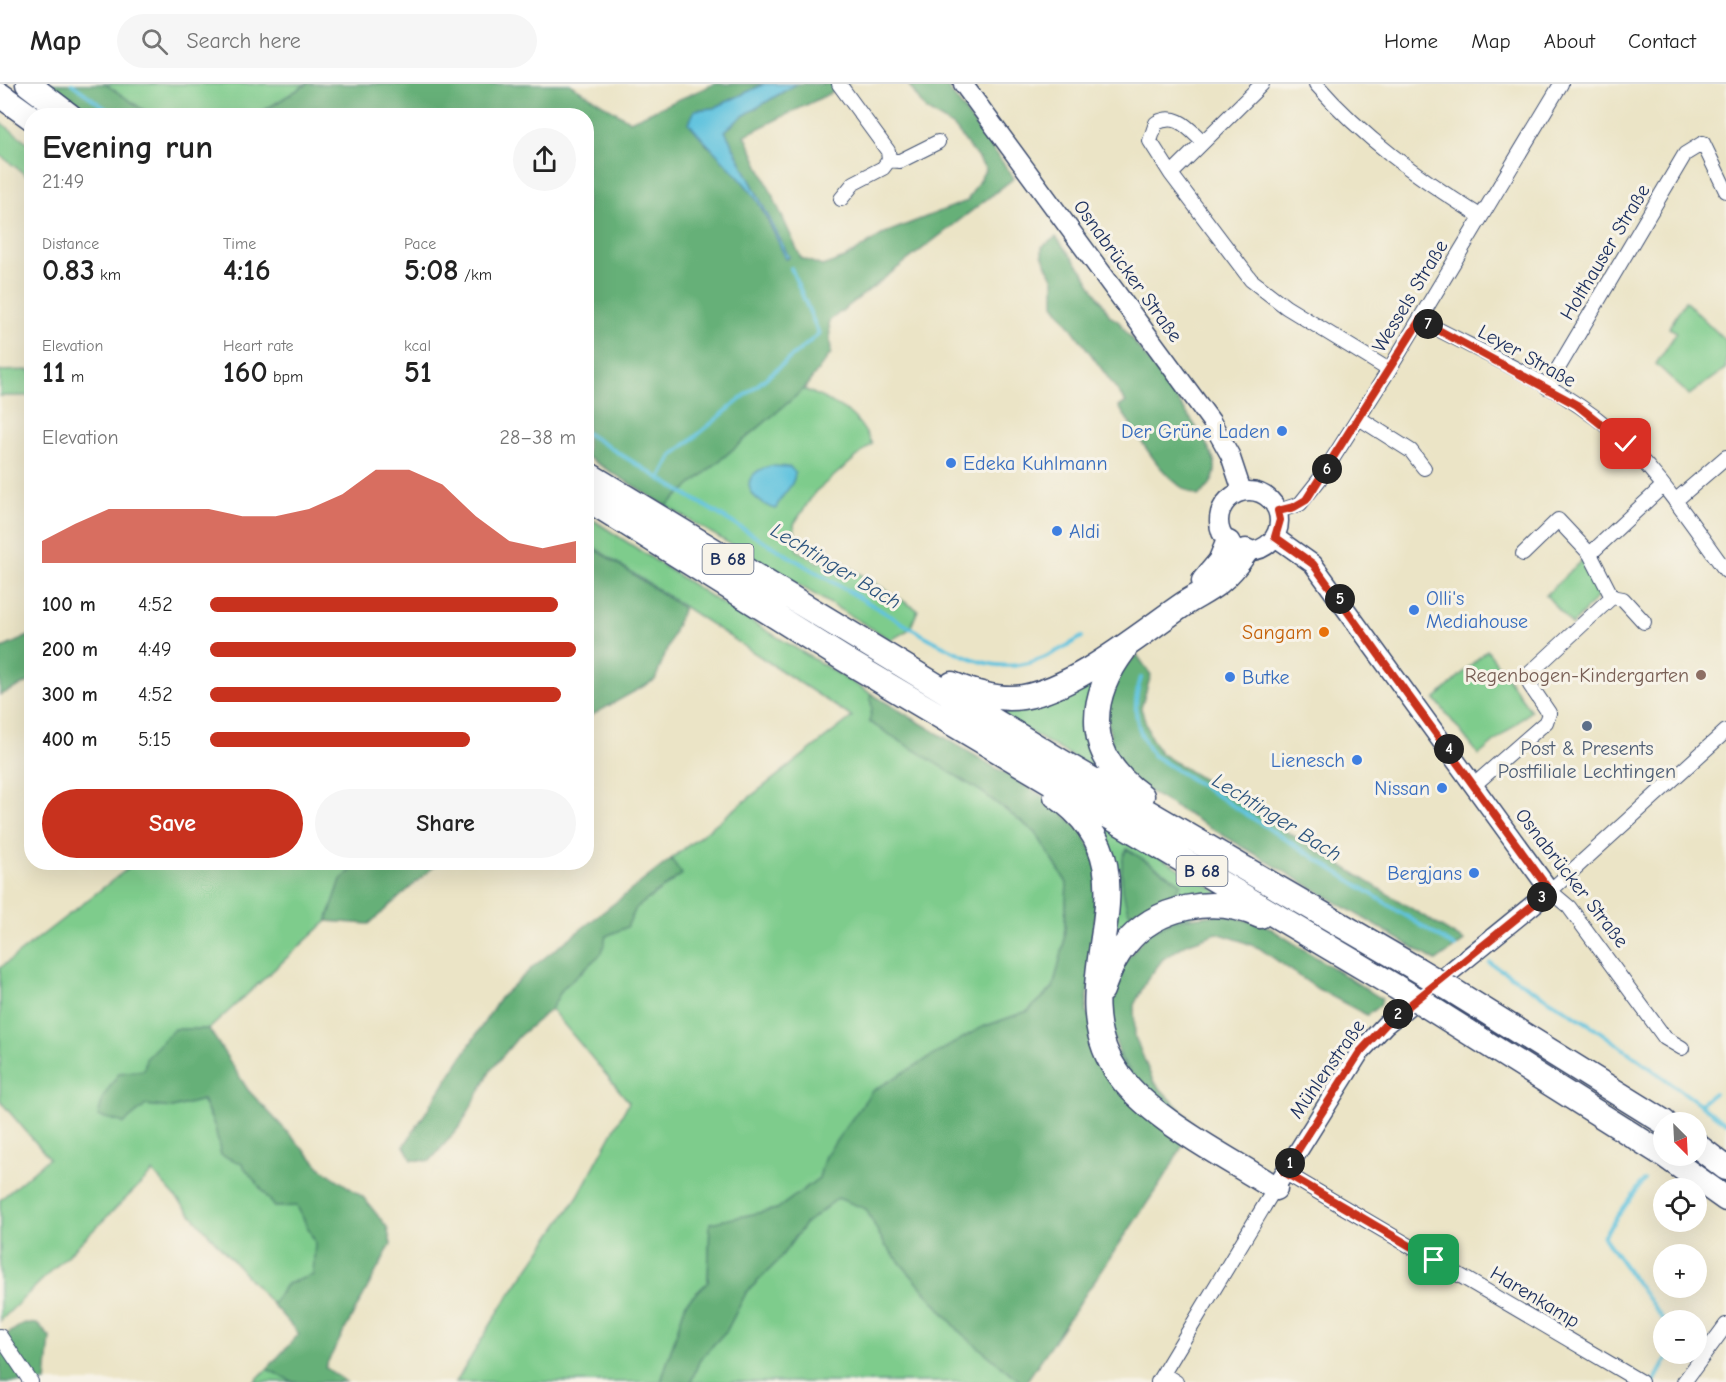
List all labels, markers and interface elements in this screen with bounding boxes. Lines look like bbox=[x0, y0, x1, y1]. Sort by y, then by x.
search box bbox=[117, 14, 537, 68]
text: Map bbox=[30, 25, 81, 57]
icon: search bbox=[138, 25, 171, 58]
text: Search here bbox=[186, 28, 301, 54]
text: Home bbox=[1384, 29, 1438, 53]
text: Map bbox=[1471, 29, 1511, 53]
text: About bbox=[1544, 29, 1595, 53]
text: Contact bbox=[1628, 29, 1696, 53]
text: Evening run bbox=[42, 128, 213, 166]
button: share bbox=[513, 128, 576, 191]
text: 21:49 bbox=[42, 170, 84, 193]
street label: Holthauser Straße bbox=[1555, 180, 1655, 324]
street label: Osnabrücker Straße bbox=[1069, 195, 1187, 347]
text: Distance bbox=[42, 235, 99, 253]
text: Time bbox=[223, 235, 256, 253]
text: Pace bbox=[404, 235, 436, 253]
street label: Wessels Straße bbox=[1367, 236, 1453, 356]
text: 0.83 bbox=[42, 253, 95, 288]
text: 4:16 bbox=[223, 253, 271, 288]
text: 5:08 bbox=[404, 253, 459, 288]
text: km bbox=[95, 266, 121, 284]
text: /km bbox=[459, 266, 492, 284]
pin: 7 bbox=[1413, 309, 1443, 339]
text: 7 bbox=[1424, 315, 1432, 333]
street label: Leyer Straße bbox=[1474, 320, 1580, 392]
text: Elevation bbox=[42, 337, 103, 355]
text: Heart rate bbox=[223, 337, 294, 355]
text: kcal bbox=[404, 337, 431, 355]
text: 11 bbox=[42, 355, 66, 390]
text: 160 bbox=[223, 355, 268, 390]
text: 51 bbox=[404, 355, 432, 390]
text: m bbox=[66, 368, 84, 386]
text: bpm bbox=[268, 368, 303, 386]
pin bbox=[1600, 418, 1651, 469]
place label: Der Grüne Laden bbox=[1121, 420, 1270, 443]
marker: Der Grüne Laden bbox=[1275, 424, 1289, 438]
text: Elevation bbox=[42, 426, 119, 449]
text: 28–38 m bbox=[500, 426, 576, 449]
icon: check bbox=[1609, 427, 1642, 460]
place label: Edeka Kuhlmann bbox=[963, 452, 1107, 475]
pin: 6 bbox=[1312, 454, 1342, 484]
marker: Edeka Kuhlmann bbox=[944, 456, 958, 470]
text: 6 bbox=[1323, 460, 1331, 478]
water label: Lechtinger Bach bbox=[767, 518, 905, 614]
place label: Aldi bbox=[1069, 520, 1100, 543]
marker: Aldi bbox=[1050, 524, 1064, 538]
road number: B 68 bbox=[702, 544, 754, 574]
pin: 5 bbox=[1325, 584, 1355, 614]
place label: Olli's Mediahouse bbox=[1426, 587, 1528, 633]
text: 5 bbox=[1336, 590, 1344, 608]
text: 100 m bbox=[42, 593, 96, 616]
text: 4:52 bbox=[138, 593, 173, 616]
marker: Olli's Mediahouse bbox=[1407, 603, 1421, 617]
place label: Sangam bbox=[1242, 621, 1312, 644]
marker: Sangam bbox=[1317, 625, 1331, 639]
text: 200 m bbox=[42, 638, 98, 661]
text: 4:49 bbox=[138, 638, 172, 661]
place label: Regenbogen-Kindergarten bbox=[1465, 664, 1689, 687]
place label: Butke bbox=[1242, 666, 1290, 689]
marker: Regenbogen-Kindergarten bbox=[1694, 668, 1708, 682]
marker: Butke bbox=[1223, 670, 1237, 684]
text: 300 m bbox=[42, 683, 98, 706]
text: 4:52 bbox=[138, 683, 173, 706]
marker: Post & Presents Postfiliale Lechtingen bbox=[1580, 719, 1594, 733]
text: 400 m bbox=[42, 728, 97, 751]
text: 5:15 bbox=[138, 728, 171, 751]
pin: 4 bbox=[1434, 734, 1464, 764]
place label: Post & Presents Postfiliale Lechtingen bbox=[1498, 737, 1676, 783]
text: 4 bbox=[1445, 740, 1453, 758]
place label: Lienesch bbox=[1271, 749, 1345, 772]
marker: Lienesch bbox=[1350, 753, 1364, 767]
water label: Lechtinger Bach bbox=[1208, 768, 1346, 866]
place label: Nissan bbox=[1374, 777, 1430, 800]
marker: Nissan bbox=[1435, 781, 1449, 795]
button: Save bbox=[42, 789, 303, 858]
button: Share bbox=[315, 789, 576, 858]
street label: Osnabrücker Straße bbox=[1511, 804, 1633, 952]
road number: B 68 bbox=[1176, 856, 1228, 886]
place label: Bergjans bbox=[1387, 862, 1462, 885]
marker: Bergjans bbox=[1467, 866, 1481, 880]
pin: 3 bbox=[1527, 882, 1557, 912]
text: 3 bbox=[1538, 888, 1546, 906]
pin: 2 bbox=[1383, 999, 1413, 1029]
text: 2 bbox=[1394, 1005, 1402, 1023]
street label: Mühlenstraße bbox=[1284, 1015, 1370, 1123]
north arrow bbox=[1653, 1112, 1707, 1166]
map controls bbox=[1653, 1112, 1707, 1364]
pin: 1 bbox=[1275, 1148, 1305, 1178]
text: 1 bbox=[1287, 1154, 1293, 1172]
button: locate bbox=[1653, 1178, 1707, 1232]
pin bbox=[1408, 1234, 1459, 1285]
icon: arrive bbox=[1417, 1243, 1450, 1276]
button: + bbox=[1653, 1244, 1707, 1298]
street label: Harenkamp bbox=[1486, 1261, 1584, 1333]
button: − bbox=[1653, 1310, 1707, 1364]

